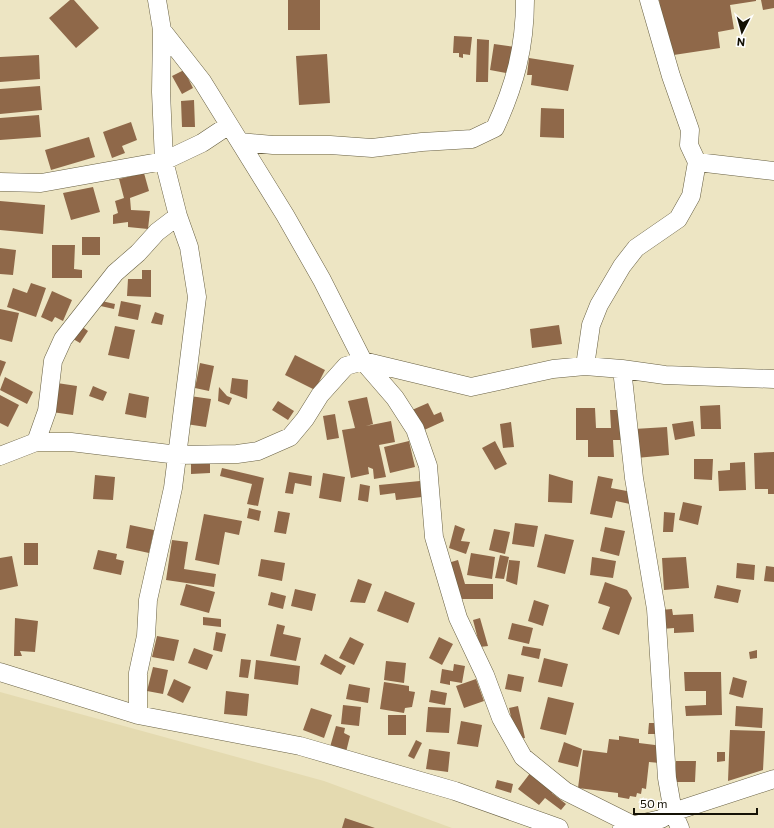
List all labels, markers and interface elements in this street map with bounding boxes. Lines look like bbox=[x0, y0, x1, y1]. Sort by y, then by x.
north arrow bbox=[722, 12, 762, 52]
text: N bbox=[736, 36, 746, 49]
scale bar bbox=[634, 790, 757, 816]
text: 50 m bbox=[640, 796, 668, 810]

